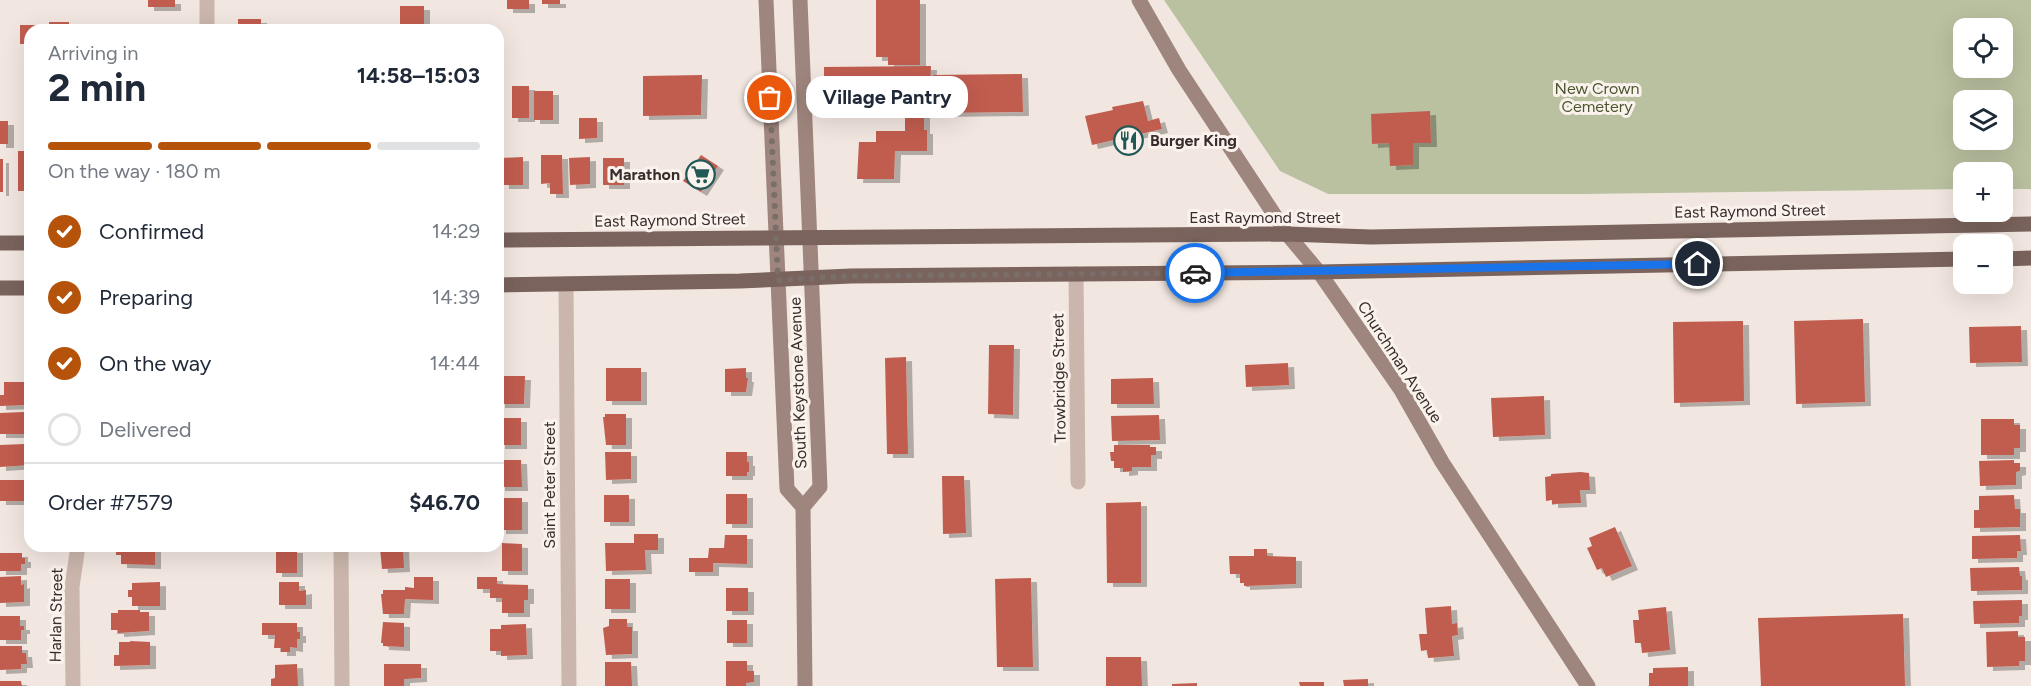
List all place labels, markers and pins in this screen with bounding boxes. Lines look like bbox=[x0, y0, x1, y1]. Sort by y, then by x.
pin bbox=[744, 72, 795, 123]
callout: Village Pantry bbox=[806, 77, 968, 119]
restaurant icon: Burger King bbox=[1113, 124, 1145, 156]
place label: Burger King bbox=[1150, 131, 1237, 150]
supermarket icon: Marathon bbox=[685, 158, 717, 190]
place label: Marathon bbox=[609, 165, 680, 184]
pin bbox=[1672, 238, 1723, 289]

